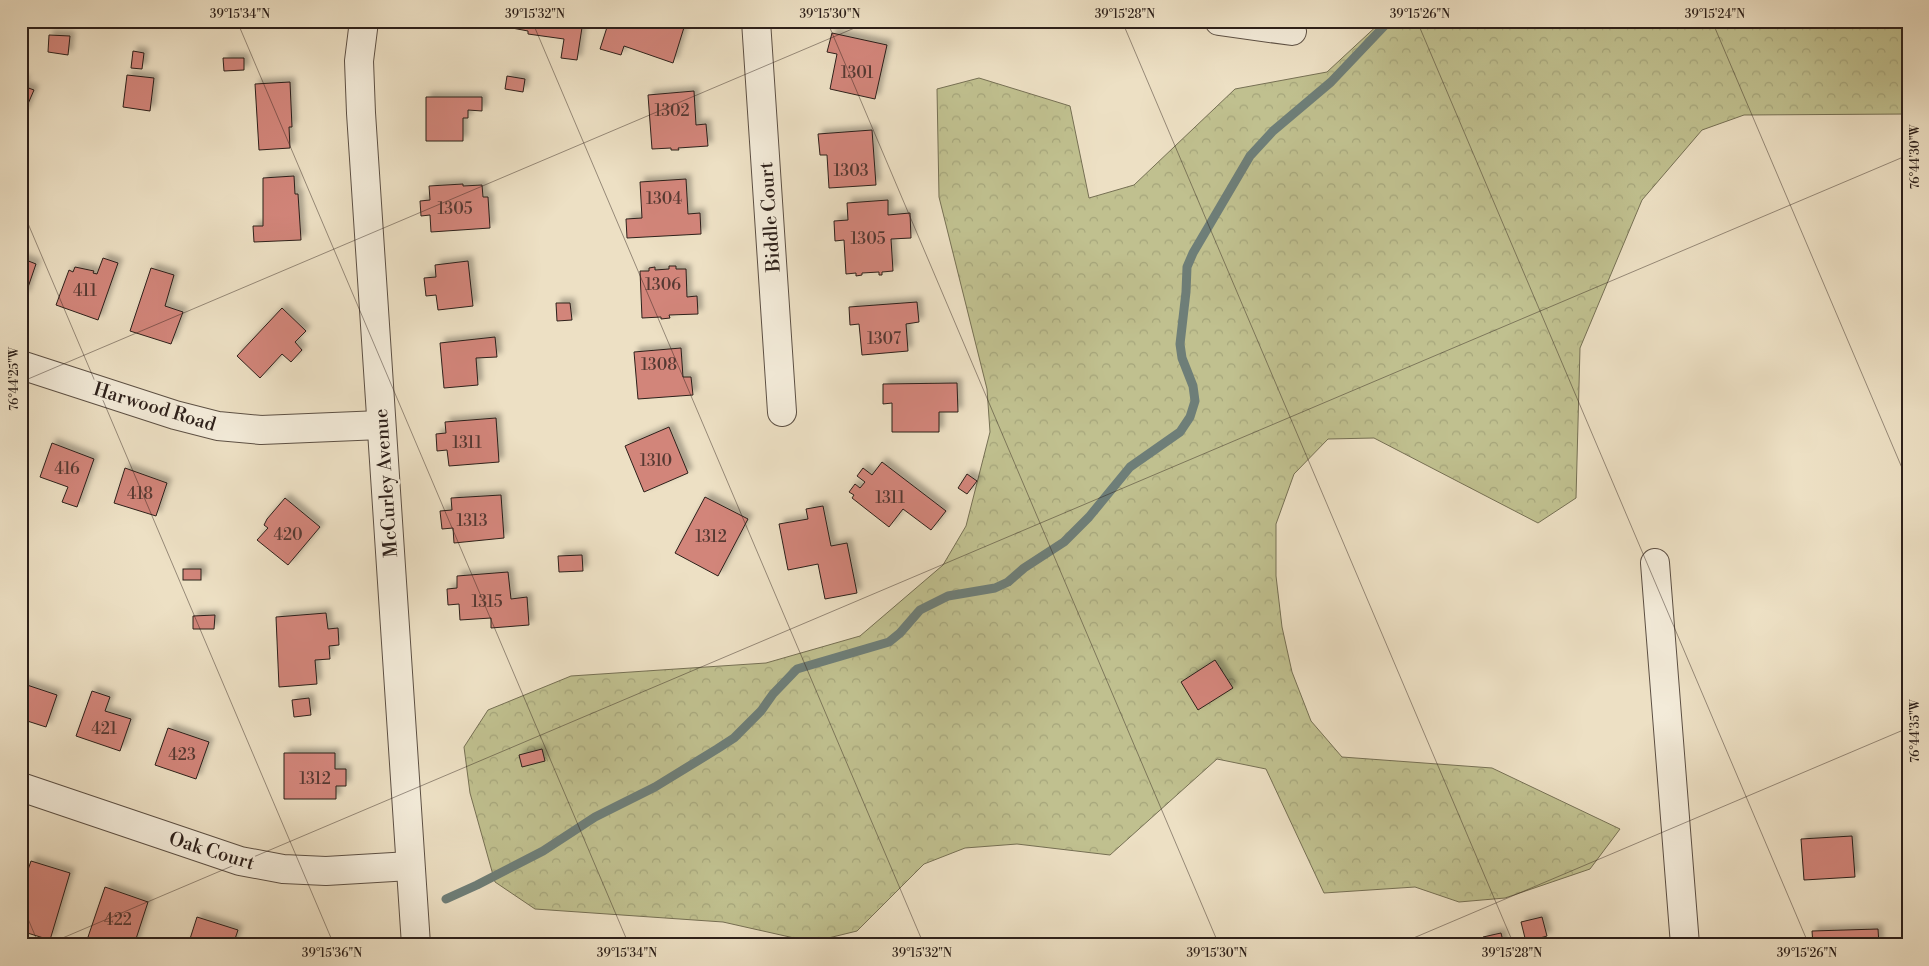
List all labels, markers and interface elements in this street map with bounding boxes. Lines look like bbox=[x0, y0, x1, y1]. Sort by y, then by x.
text: 39°15'34"N bbox=[210, 7, 270, 22]
text: 39°15'32"N bbox=[505, 7, 565, 22]
text: 39°15'30"N bbox=[800, 7, 861, 22]
text: 39°15'28"N bbox=[1095, 7, 1155, 22]
text: 39°15'26"N bbox=[1390, 7, 1450, 22]
text: 39°15'24"N bbox=[1685, 7, 1745, 22]
house number: 1301 bbox=[841, 63, 873, 83]
house number: 1302 bbox=[654, 101, 690, 121]
text: 76°44'30"W bbox=[1908, 124, 1923, 189]
street label: Biddle Court bbox=[754, 161, 786, 274]
house number: 1303 bbox=[833, 161, 869, 181]
house number: 1304 bbox=[646, 189, 682, 209]
house number: 1305 bbox=[437, 199, 473, 219]
house number: 1305 bbox=[850, 229, 886, 249]
house number: 1306 bbox=[645, 275, 681, 295]
house number: 411 bbox=[73, 281, 97, 301]
house number: 1307 bbox=[867, 329, 901, 349]
text: 76°44'25"W bbox=[7, 346, 22, 411]
house number: 1308 bbox=[641, 355, 677, 375]
street label: Harwood Road bbox=[91, 377, 219, 437]
street label: McCurley Avenue bbox=[369, 408, 403, 558]
house number: 1311 bbox=[452, 433, 482, 453]
house number: 1310 bbox=[640, 451, 672, 471]
house number: 416 bbox=[54, 459, 80, 479]
house number: 418 bbox=[127, 484, 153, 504]
house number: 1311 bbox=[875, 488, 905, 508]
house number: 1313 bbox=[456, 511, 488, 531]
house number: 420 bbox=[273, 525, 303, 545]
house number: 1312 bbox=[695, 527, 727, 547]
house number: 1315 bbox=[471, 592, 503, 612]
text: 76°44'35"W bbox=[1908, 698, 1923, 763]
house number: 421 bbox=[91, 719, 117, 739]
house number: 423 bbox=[168, 745, 196, 765]
house number: 1312 bbox=[299, 769, 331, 789]
street label: Oak Court bbox=[166, 827, 258, 875]
house number: 422 bbox=[104, 910, 132, 930]
text: 39°15'36"N bbox=[302, 946, 362, 961]
text: 39°15'34"N bbox=[597, 946, 657, 961]
text: 39°15'32"N bbox=[892, 946, 952, 961]
text: 39°15'30"N bbox=[1187, 946, 1248, 961]
text: 39°15'28"N bbox=[1482, 946, 1542, 961]
text: 39°15'26"N bbox=[1777, 946, 1837, 961]

